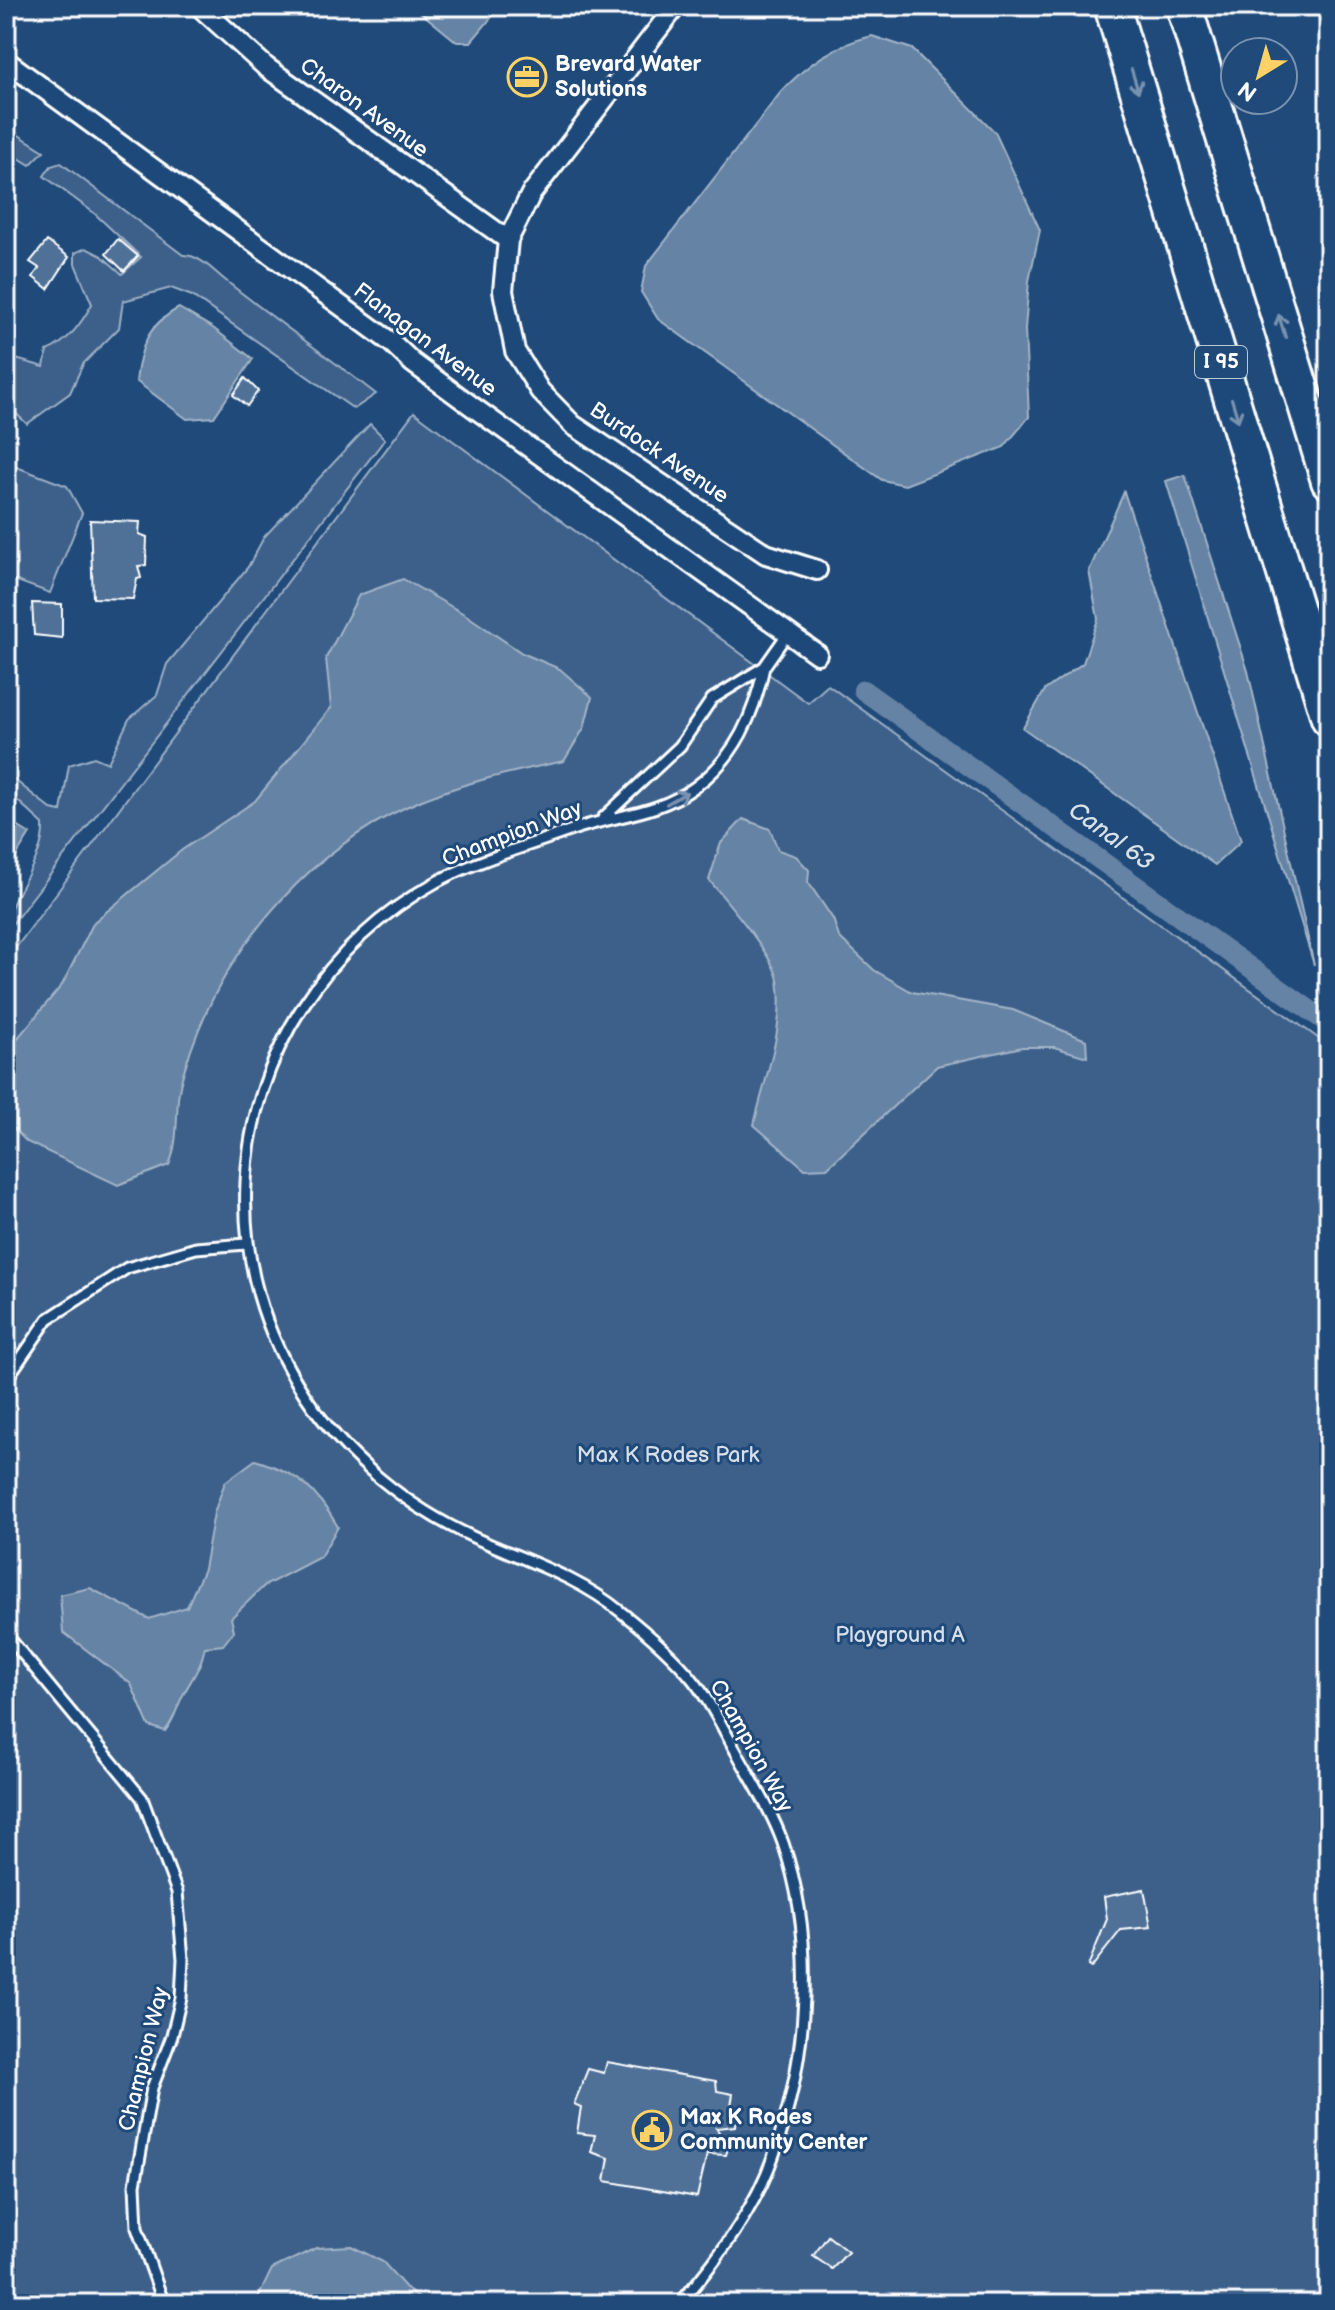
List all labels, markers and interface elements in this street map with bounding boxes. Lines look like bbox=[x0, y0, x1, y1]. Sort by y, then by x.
north arrow bbox=[1219, 36, 1299, 116]
place label: Brevard Water Solutions bbox=[555, 51, 702, 103]
street label: Charon Avenue bbox=[294, 52, 434, 164]
office icon: Brevard Water Solutions bbox=[506, 56, 548, 98]
one-way arrow bbox=[1128, 67, 1143, 93]
text: N bbox=[1233, 75, 1263, 107]
street label: Flanagan Avenue bbox=[348, 277, 502, 403]
one-way arrow bbox=[1274, 314, 1289, 340]
road number: I 95 bbox=[1195, 346, 1247, 378]
street label: Burdock Avenue bbox=[584, 396, 734, 510]
one-way arrow bbox=[1228, 396, 1243, 422]
one-way arrow bbox=[665, 790, 688, 806]
street label: Champion Way bbox=[438, 795, 586, 873]
water label: Canal 63 bbox=[1063, 795, 1160, 877]
park label: Max K Rodes Park bbox=[577, 1442, 759, 1469]
park label: Playground A bbox=[835, 1622, 965, 1649]
street label: Champion Way bbox=[703, 1675, 799, 1817]
street label: Champion Way bbox=[113, 1984, 175, 2134]
place label: Max K Rodes Community Center bbox=[680, 2104, 868, 2156]
public building icon: Max K Rodes Community Center bbox=[631, 2109, 673, 2151]

